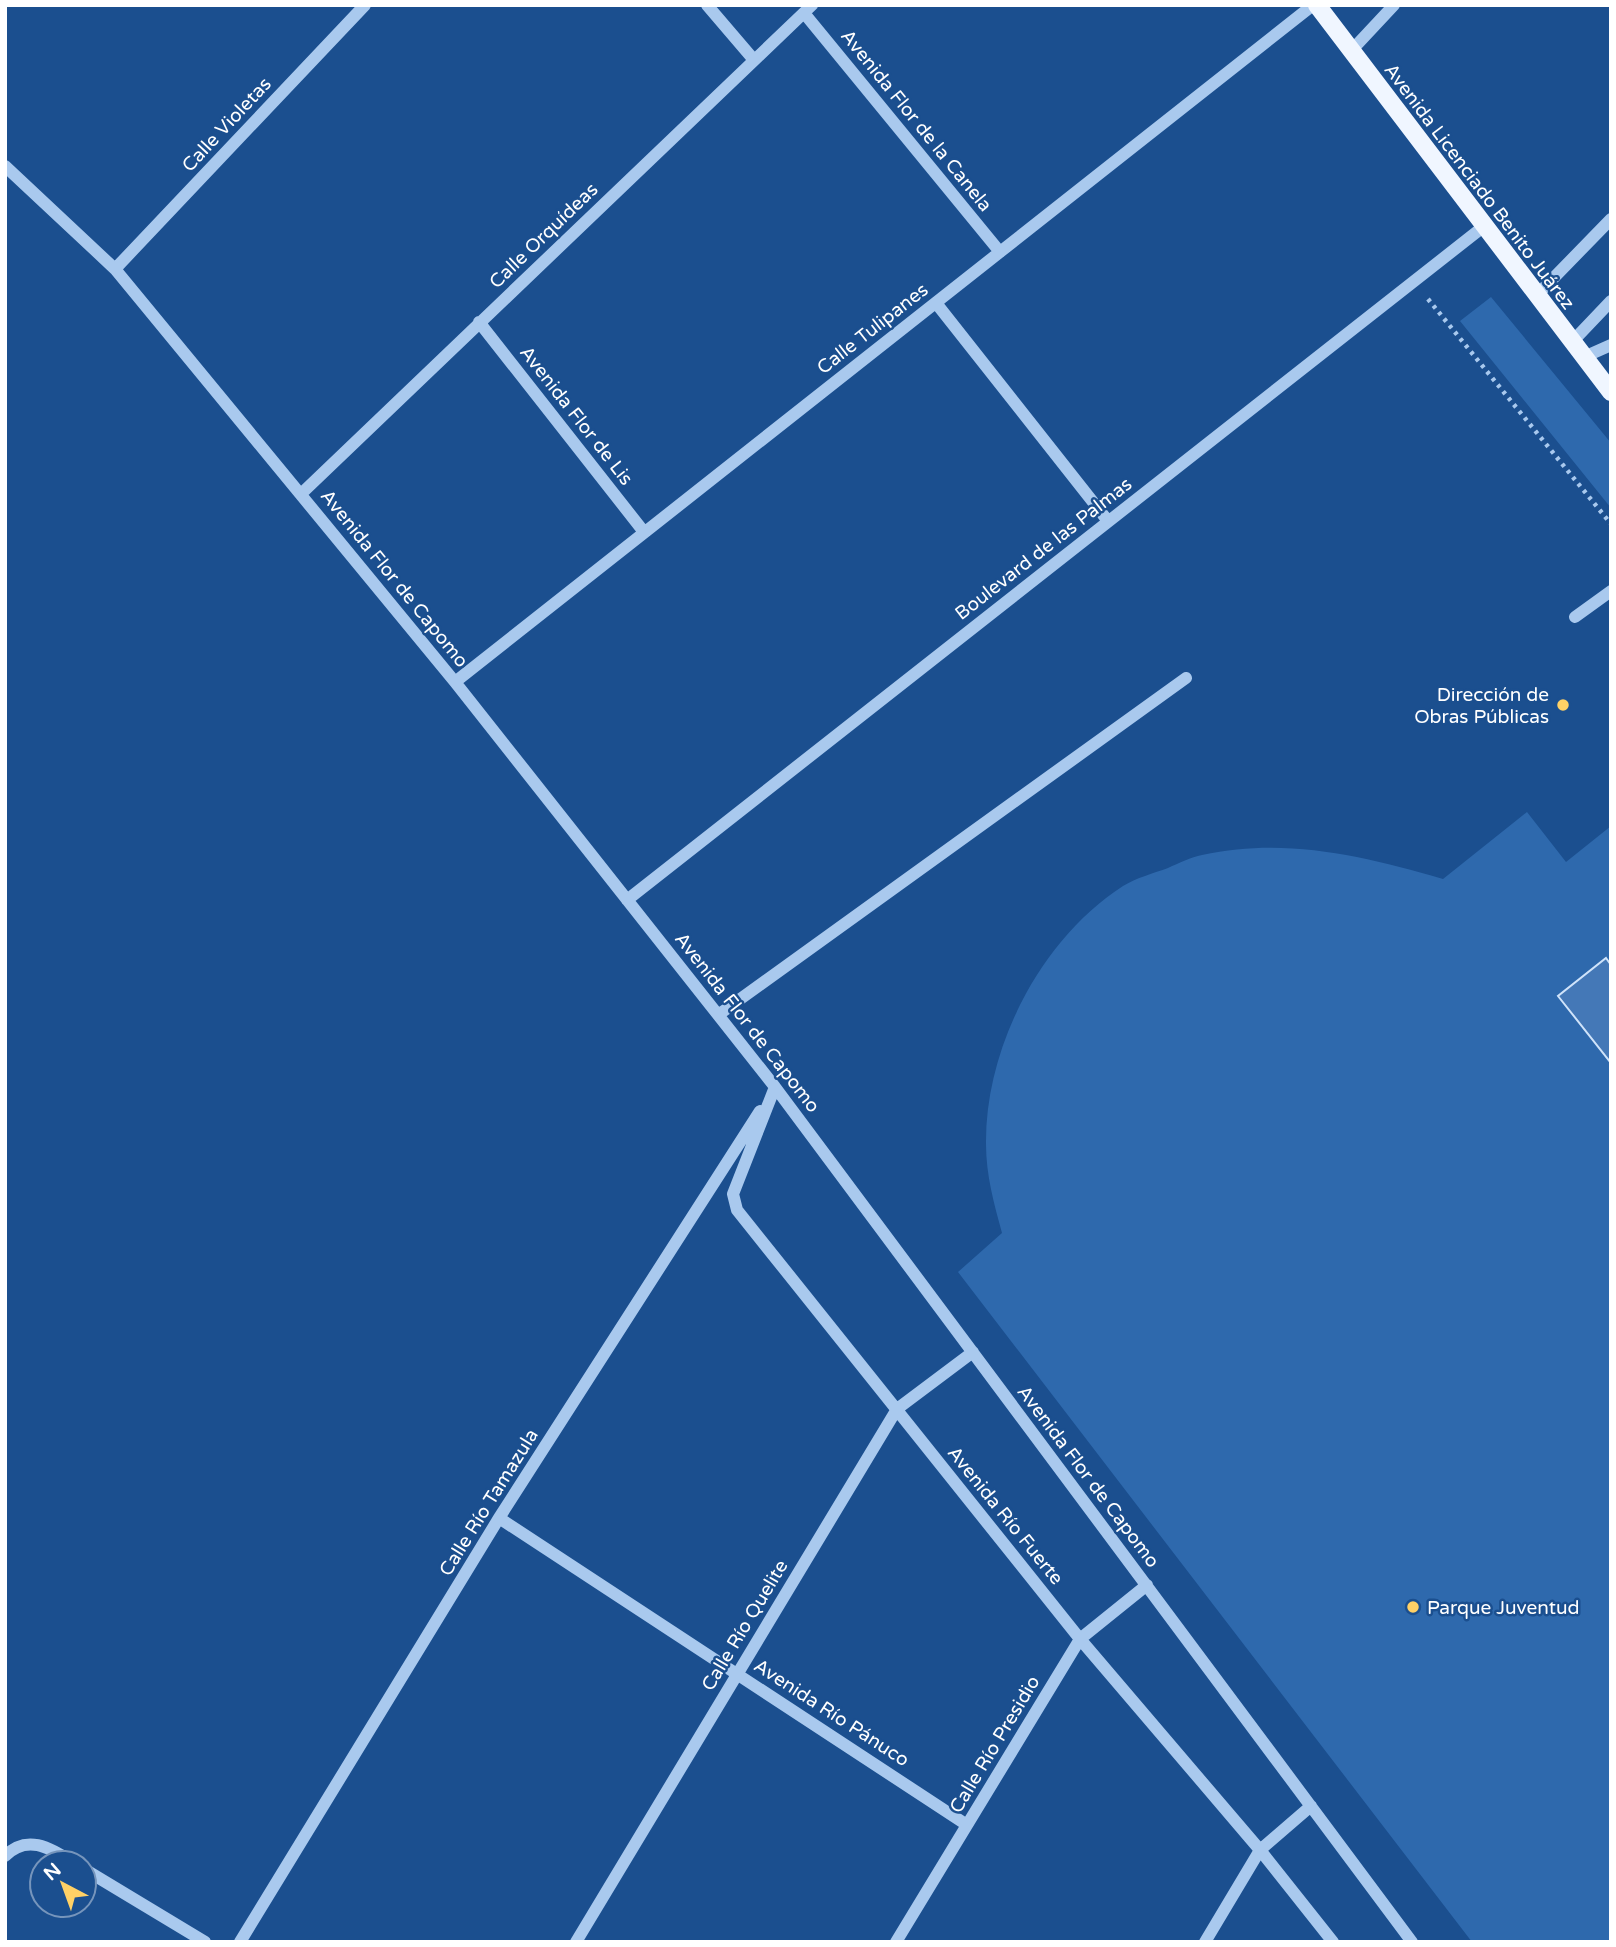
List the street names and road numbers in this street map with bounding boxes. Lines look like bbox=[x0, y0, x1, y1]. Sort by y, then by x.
street label: Avenida Flor de la Canela bbox=[836, 25, 996, 216]
street label: Avenida Licenciado Benito Juárez bbox=[1379, 59, 1579, 314]
street label: Calle Violetas bbox=[177, 73, 276, 176]
street label: Calle Orquídeas bbox=[485, 178, 602, 293]
street label: Calle Tulipanes bbox=[813, 279, 932, 379]
street label: Avenida Flor de Lis bbox=[515, 342, 637, 490]
street label: Boulevard de las Palmas bbox=[951, 473, 1136, 625]
street label: Avenida Flor de Capomo bbox=[316, 485, 473, 672]
street label: Avenida Flor de Capomo bbox=[670, 928, 824, 1117]
street label: Avenida Flor de Capomo bbox=[1013, 1381, 1164, 1572]
street label: Calle Río Tamazula bbox=[435, 1425, 543, 1580]
street label: Avenida Río Fuerte bbox=[943, 1442, 1068, 1589]
street label: Calle Río Quelite bbox=[697, 1556, 793, 1695]
street label: Avenida Río Pánuco bbox=[750, 1654, 913, 1771]
street label: Calle Río Presidio bbox=[945, 1672, 1045, 1817]

